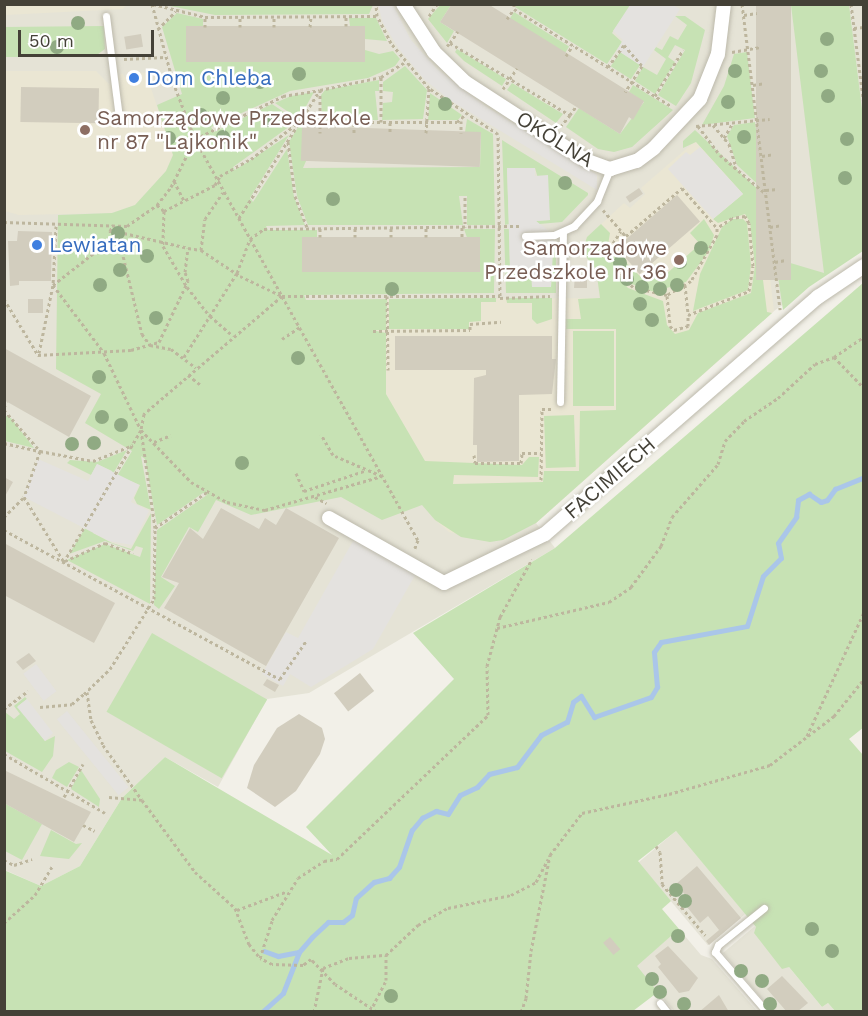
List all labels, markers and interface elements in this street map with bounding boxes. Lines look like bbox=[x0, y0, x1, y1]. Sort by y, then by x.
scale bar bbox=[21, 18, 158, 56]
text: 50 m bbox=[29, 30, 74, 51]
place label: Dom Chleba bbox=[146, 65, 272, 91]
marker: Dom Chleba bbox=[127, 71, 141, 85]
place label: Samorządowe Przedszkole nr 87 "Lajkonik" bbox=[97, 105, 371, 155]
street label: OKÓLNA bbox=[512, 105, 598, 173]
marker: Samorządowe Przedszkole nr 87 "Lajkonik" bbox=[78, 123, 92, 137]
place label: Lewiatan bbox=[49, 232, 141, 258]
place label: Samorządowe Przedszkole nr 36 bbox=[483, 235, 667, 285]
marker: Lewiatan bbox=[30, 238, 44, 252]
marker: Samorządowe Przedszkole nr 36 bbox=[672, 253, 686, 267]
street label: FACIMIECH bbox=[559, 432, 661, 524]

